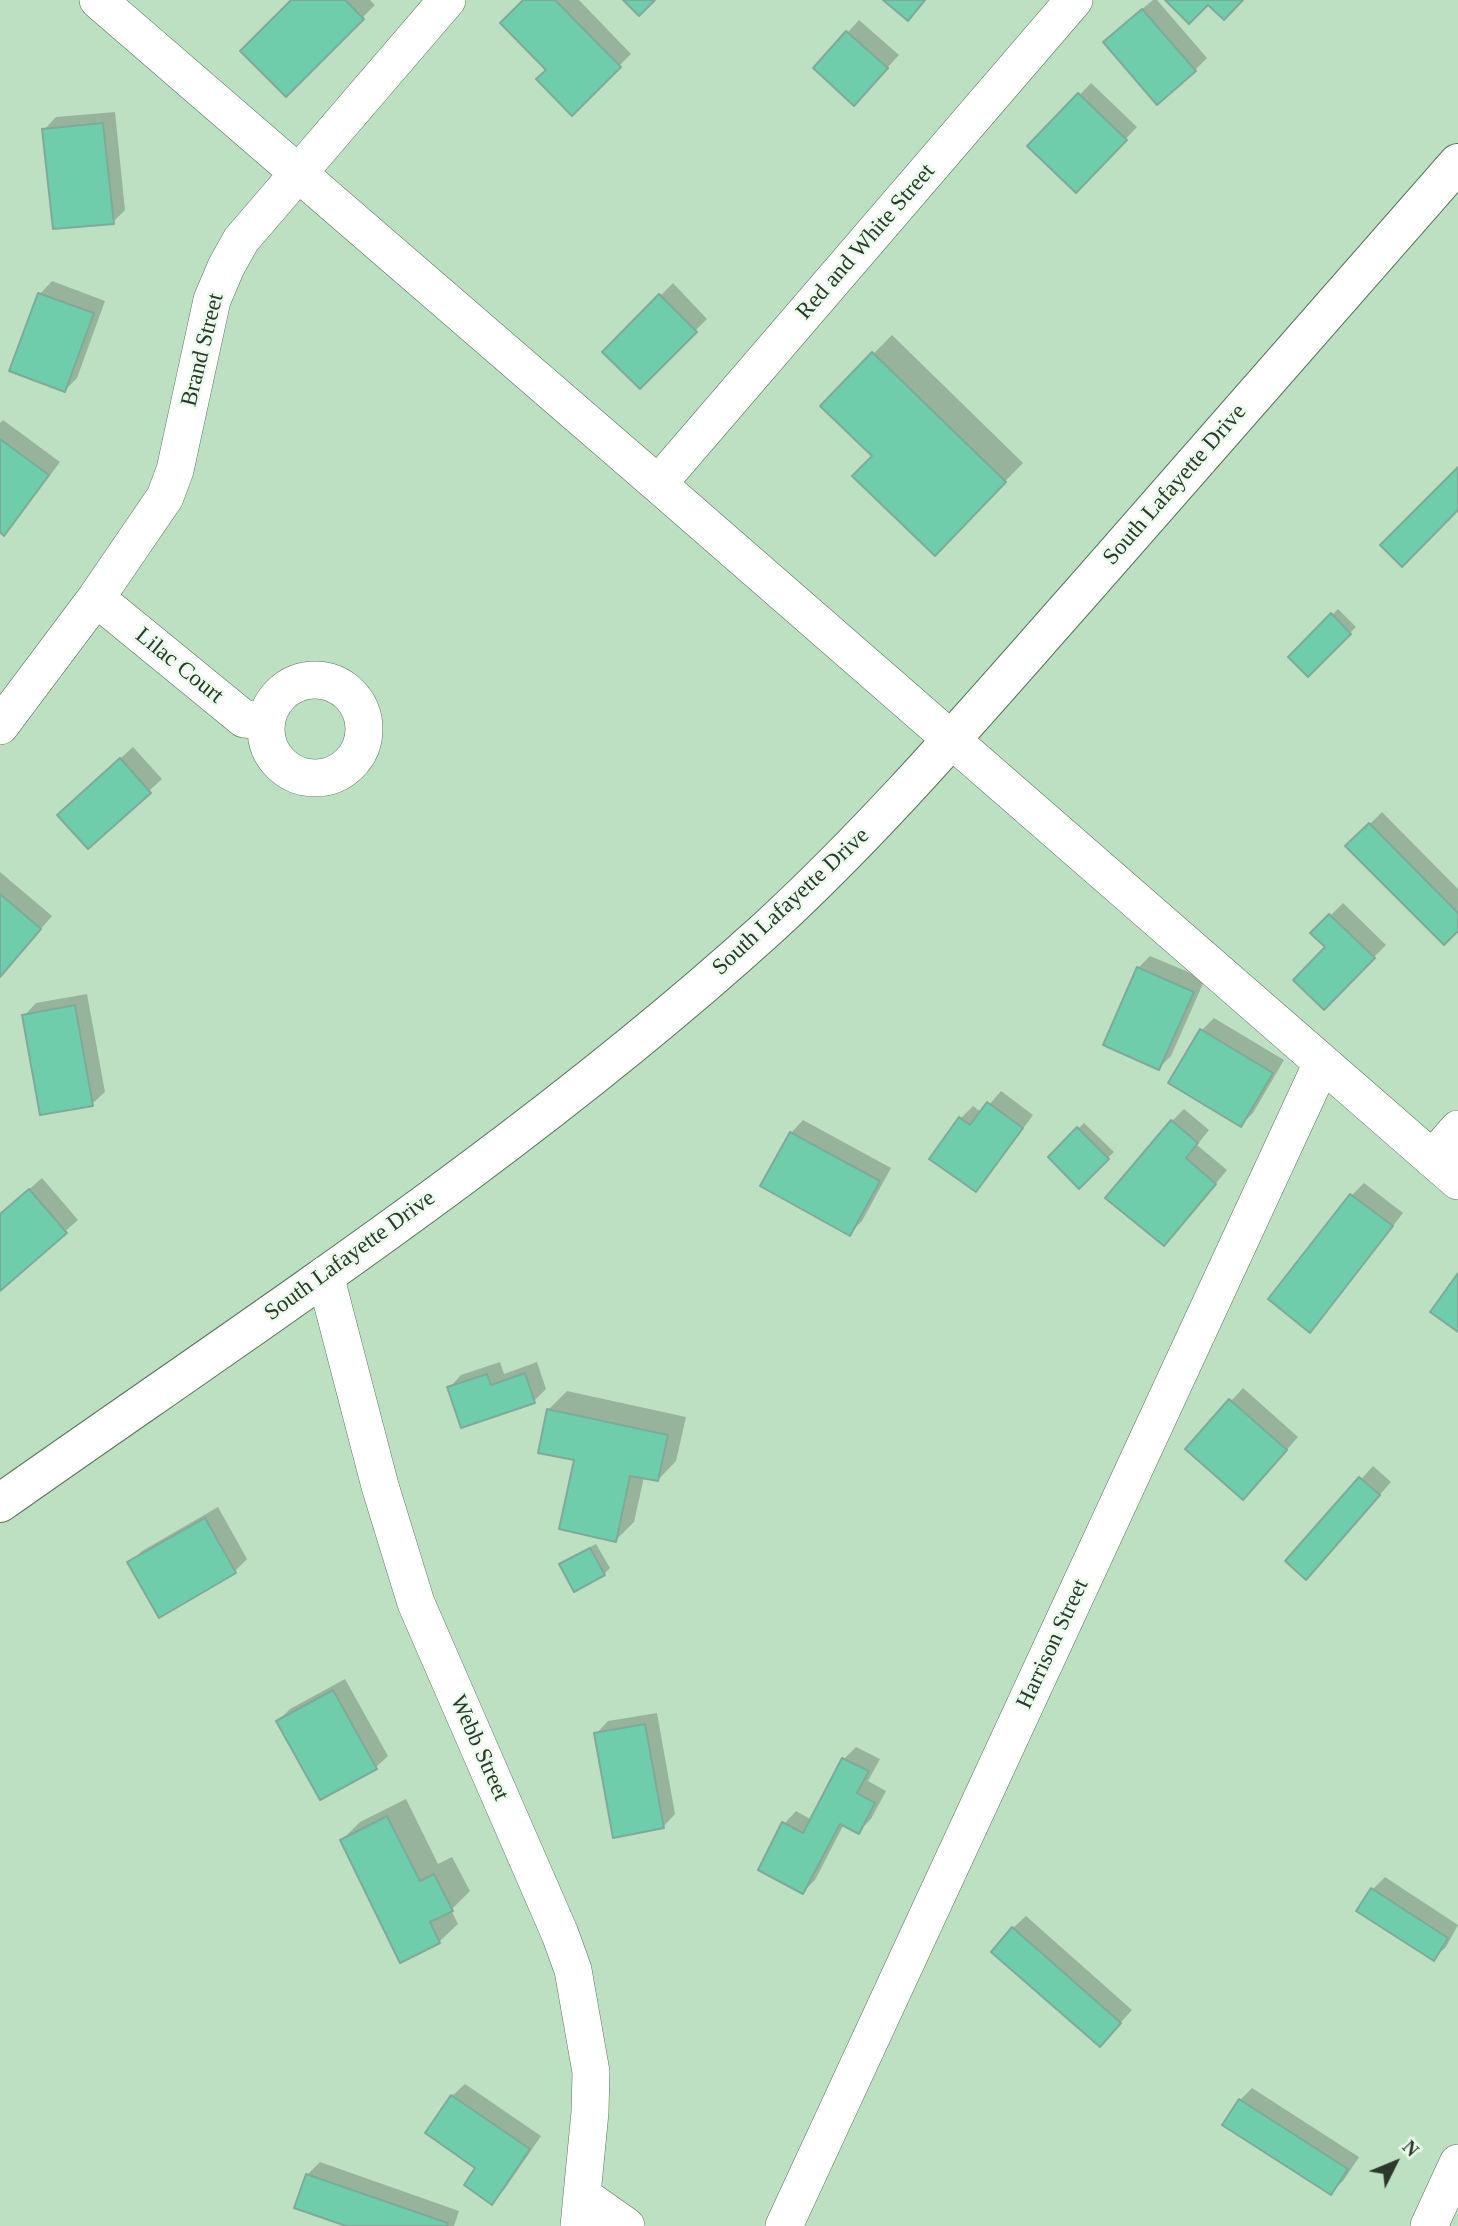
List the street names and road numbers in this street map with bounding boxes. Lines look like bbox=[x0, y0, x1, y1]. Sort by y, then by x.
street label: Red and White Street bbox=[791, 158, 941, 326]
street label: Brand Street bbox=[176, 291, 230, 409]
street label: South Lafayette Drive bbox=[1098, 399, 1252, 571]
street label: Lilac Court bbox=[129, 622, 229, 710]
street label: South Lafayette Drive bbox=[707, 822, 875, 982]
street label: South Lafayette Drive bbox=[259, 1185, 441, 1327]
street label: Harrison Street bbox=[1011, 1575, 1095, 1713]
street label: Webb Street bbox=[444, 1691, 514, 1805]

